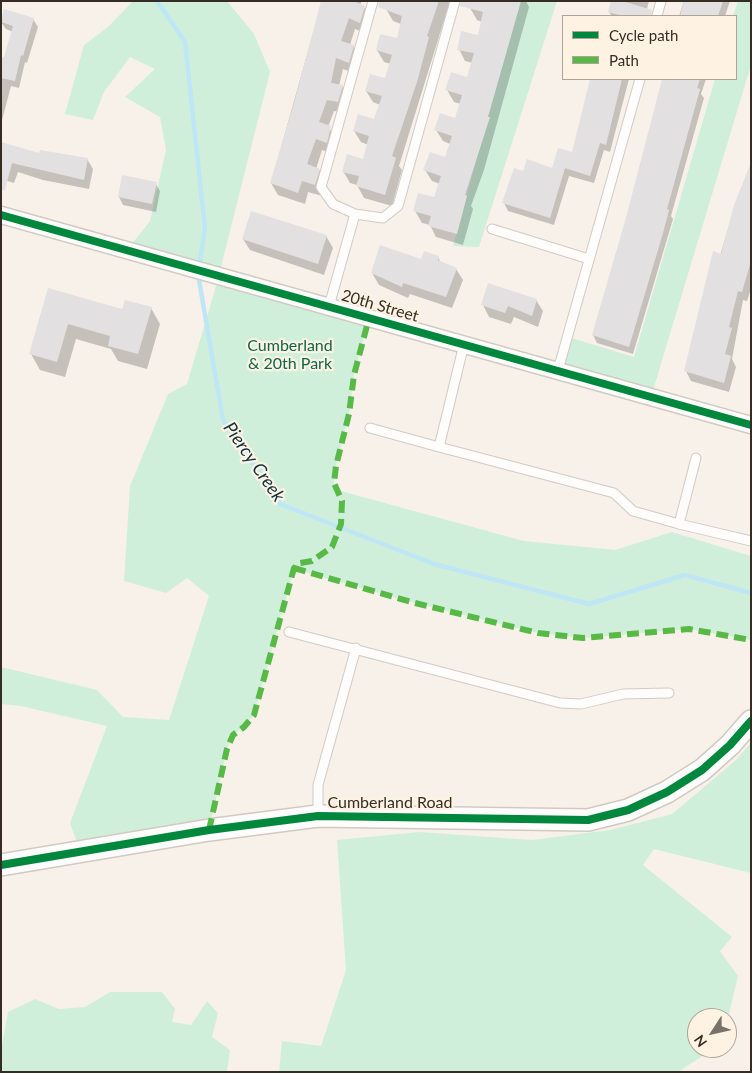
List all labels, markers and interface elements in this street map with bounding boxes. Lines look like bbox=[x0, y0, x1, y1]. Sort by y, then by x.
legend bbox=[562, 15, 737, 80]
text: Cycle path bbox=[609, 26, 678, 44]
text: Path bbox=[609, 51, 639, 69]
street label: 20th Street bbox=[339, 286, 421, 326]
park label: Cumberland & 20th Park bbox=[247, 336, 333, 374]
water label: Piercy Creek bbox=[219, 418, 289, 506]
street label: Cumberland Road bbox=[327, 793, 453, 813]
north arrow bbox=[687, 1008, 737, 1058]
text: N bbox=[690, 1032, 710, 1051]

